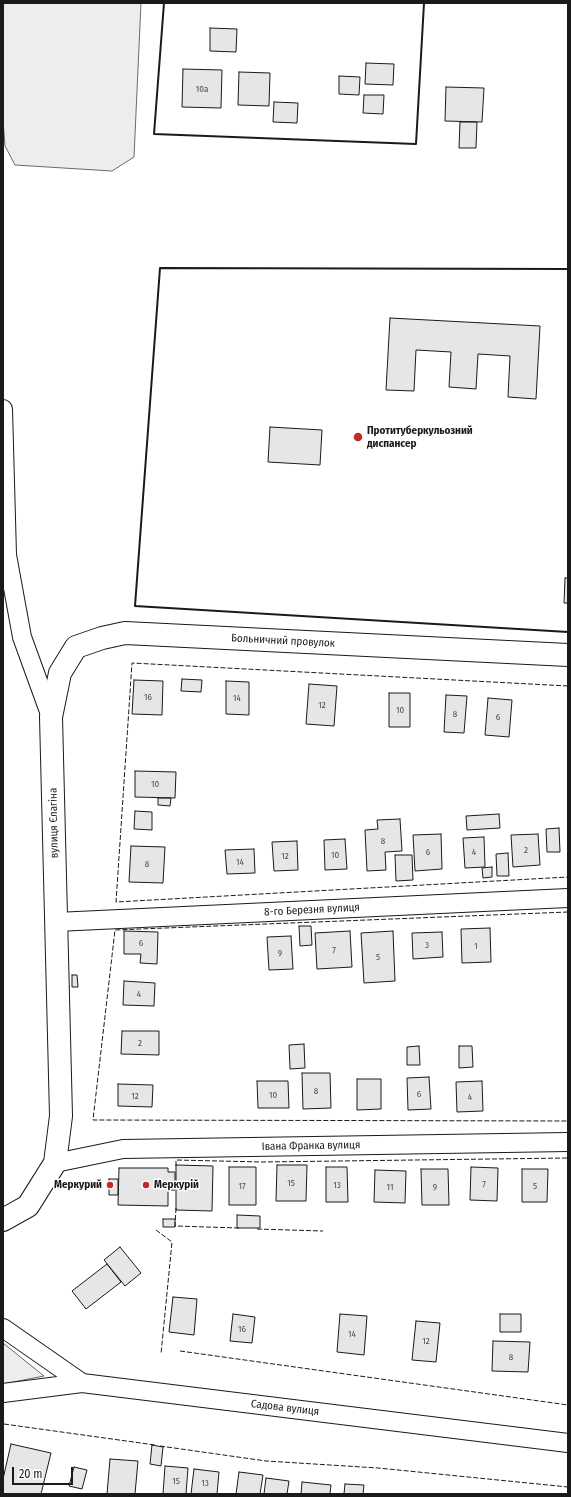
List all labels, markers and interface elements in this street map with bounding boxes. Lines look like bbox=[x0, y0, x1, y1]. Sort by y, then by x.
house number: 10а bbox=[196, 84, 208, 94]
place label: Протитуберкульозний диспансер bbox=[367, 424, 473, 450]
marker: Протитуберкульозний диспансер bbox=[352, 431, 364, 443]
street label: Больничний провулок bbox=[231, 632, 335, 650]
house number: 16 bbox=[144, 692, 152, 702]
house number: 14 bbox=[233, 693, 241, 703]
house number: 12 bbox=[318, 700, 326, 710]
house number: 10 bbox=[396, 705, 404, 715]
house number: 8 bbox=[453, 709, 457, 719]
house number: 6 bbox=[496, 712, 500, 722]
house number: 10 bbox=[151, 779, 159, 789]
street label: вулиця Єлагіна bbox=[47, 788, 61, 858]
house number: 8 bbox=[381, 836, 385, 846]
house number: 2 bbox=[524, 845, 528, 855]
house number: 6 bbox=[426, 847, 430, 857]
house number: 4 bbox=[472, 847, 476, 857]
house number: 10 bbox=[331, 850, 339, 860]
house number: 12 bbox=[281, 851, 289, 861]
house number: 14 bbox=[236, 857, 244, 867]
house number: 8 bbox=[145, 859, 149, 869]
street label: 8-го Березня вулиця bbox=[264, 901, 360, 919]
house number: 6 bbox=[139, 938, 143, 948]
house number: 3 bbox=[425, 940, 429, 950]
house number: 1 bbox=[474, 941, 478, 951]
house number: 7 bbox=[332, 945, 336, 955]
house number: 9 bbox=[278, 948, 282, 958]
house number: 5 bbox=[376, 952, 380, 962]
house number: 4 bbox=[137, 989, 141, 999]
house number: 2 bbox=[138, 1038, 142, 1048]
house number: 8 bbox=[314, 1086, 318, 1096]
house number: 6 bbox=[417, 1089, 421, 1099]
house number: 10 bbox=[269, 1090, 277, 1100]
house number: 12 bbox=[131, 1091, 139, 1101]
house number: 4 bbox=[468, 1092, 472, 1102]
street label: Івана Франка вулиця bbox=[262, 1139, 360, 1153]
place label: Меркурий bbox=[54, 1178, 102, 1192]
place label: Меркурій bbox=[154, 1178, 199, 1192]
house number: 15 bbox=[287, 1178, 295, 1188]
house number: 7 bbox=[482, 1179, 486, 1189]
marker: Меркурий bbox=[105, 1180, 115, 1190]
marker: Меркурій bbox=[141, 1180, 151, 1190]
house number: 13 bbox=[333, 1180, 341, 1190]
house number: 17 bbox=[238, 1181, 246, 1191]
house number: 5 bbox=[533, 1181, 537, 1191]
house number: 11 bbox=[387, 1182, 393, 1192]
house number: 9 bbox=[433, 1182, 437, 1192]
house number: 16 bbox=[238, 1324, 246, 1334]
house number: 14 bbox=[348, 1329, 356, 1339]
house number: 12 bbox=[422, 1336, 430, 1346]
house number: 8 bbox=[509, 1352, 513, 1362]
street label: Садова вулиця bbox=[250, 1397, 320, 1419]
scale bar bbox=[14, 1459, 75, 1485]
text: 20 m bbox=[19, 1467, 43, 1481]
house number: 15 bbox=[172, 1476, 180, 1486]
house number: 13 bbox=[201, 1478, 209, 1488]

